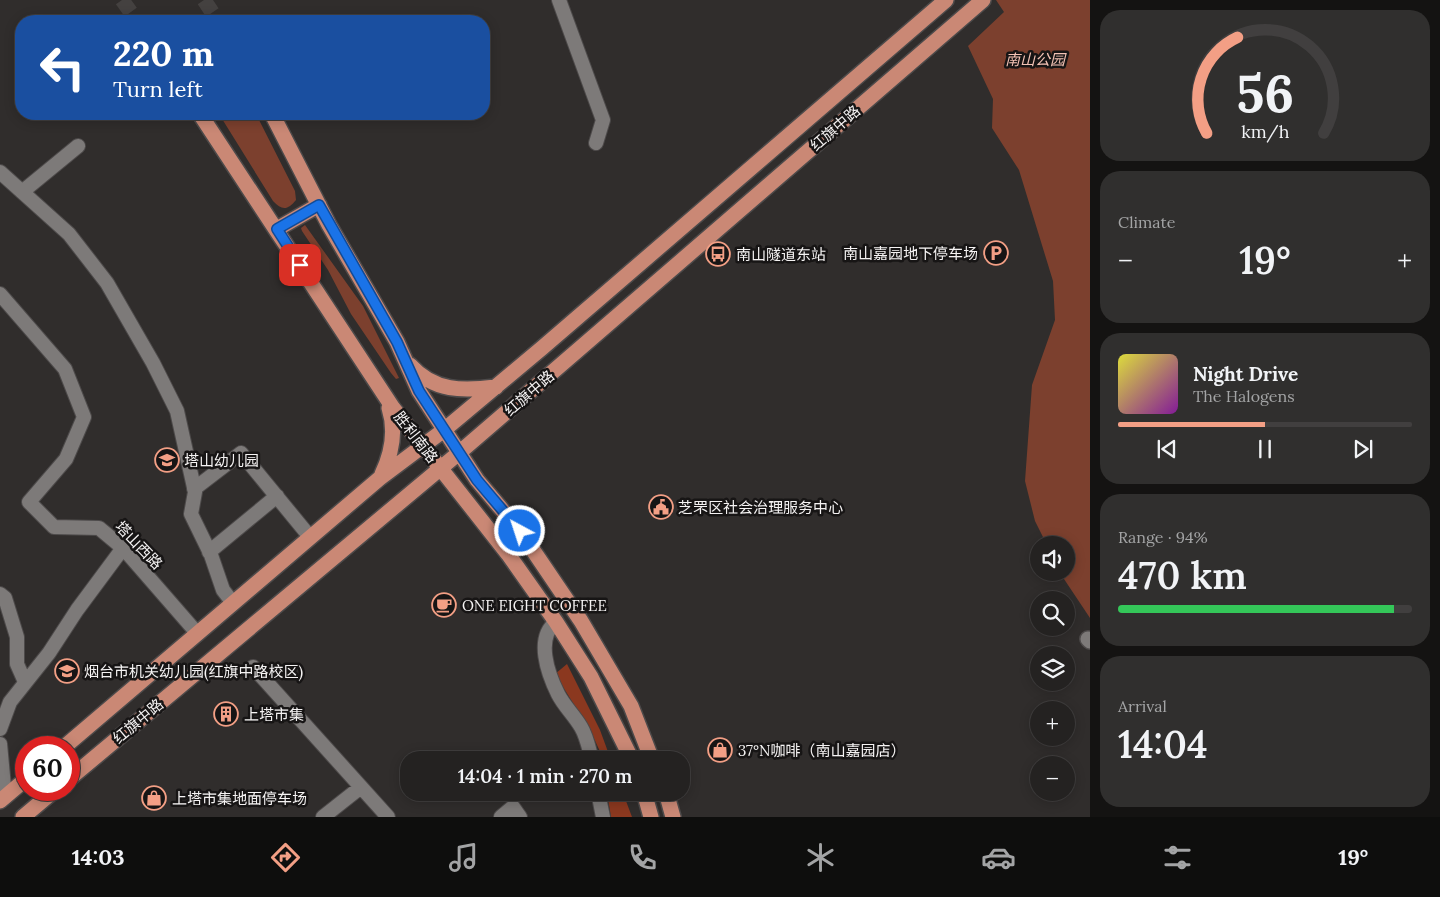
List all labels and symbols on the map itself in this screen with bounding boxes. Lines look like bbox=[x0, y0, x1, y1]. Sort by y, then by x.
park label: 南山公园 bbox=[1005, 50, 1067, 69]
street label: 红旗中路 bbox=[806, 101, 864, 155]
parking icon: 南山嘉园地下停车场 bbox=[983, 240, 1009, 266]
bus stop icon: 南山隧道东站 bbox=[705, 241, 731, 267]
pin bbox=[279, 244, 321, 286]
place label: 南山嘉园地下停车场 bbox=[843, 244, 978, 263]
place label: 南山隧道东站 bbox=[736, 245, 826, 264]
street label: 红旗中路 bbox=[500, 366, 558, 420]
street label: 胜利南路 bbox=[390, 408, 442, 466]
school or university icon: 塔山幼儿园 bbox=[154, 447, 180, 473]
place label: 塔山幼儿园 bbox=[184, 451, 259, 470]
public building icon: 芝罘区社会治理服务中心 bbox=[648, 494, 674, 520]
place label: 芝罘区社会治理服务中心 bbox=[678, 498, 843, 517]
position arrow bbox=[493, 504, 545, 556]
street label: 塔山西路 bbox=[111, 517, 167, 573]
cafe icon: ONE EIGHT COFFEE bbox=[431, 592, 457, 618]
place label: ONE EIGHT COFFEE bbox=[462, 596, 607, 615]
school or university icon: 烟台市机关幼儿园(红旗中路校区) bbox=[54, 658, 80, 684]
place label: 烟台市机关幼儿园(红旗中路校区) bbox=[84, 662, 304, 682]
street label: 红旗中路 bbox=[109, 694, 167, 748]
building icon: 上塔市集 bbox=[213, 701, 239, 727]
place label: 上塔市集 bbox=[244, 705, 304, 724]
speed limit sign: 60 bbox=[15, 736, 80, 801]
shop icon: 37°N咖啡（南山嘉园店） bbox=[707, 737, 733, 763]
place label: 37°N咖啡（南山嘉园店） bbox=[738, 741, 905, 760]
shop icon: 上塔市集地面停车场 bbox=[141, 785, 167, 811]
place label: 上塔市集地面停车场 bbox=[172, 789, 307, 808]

